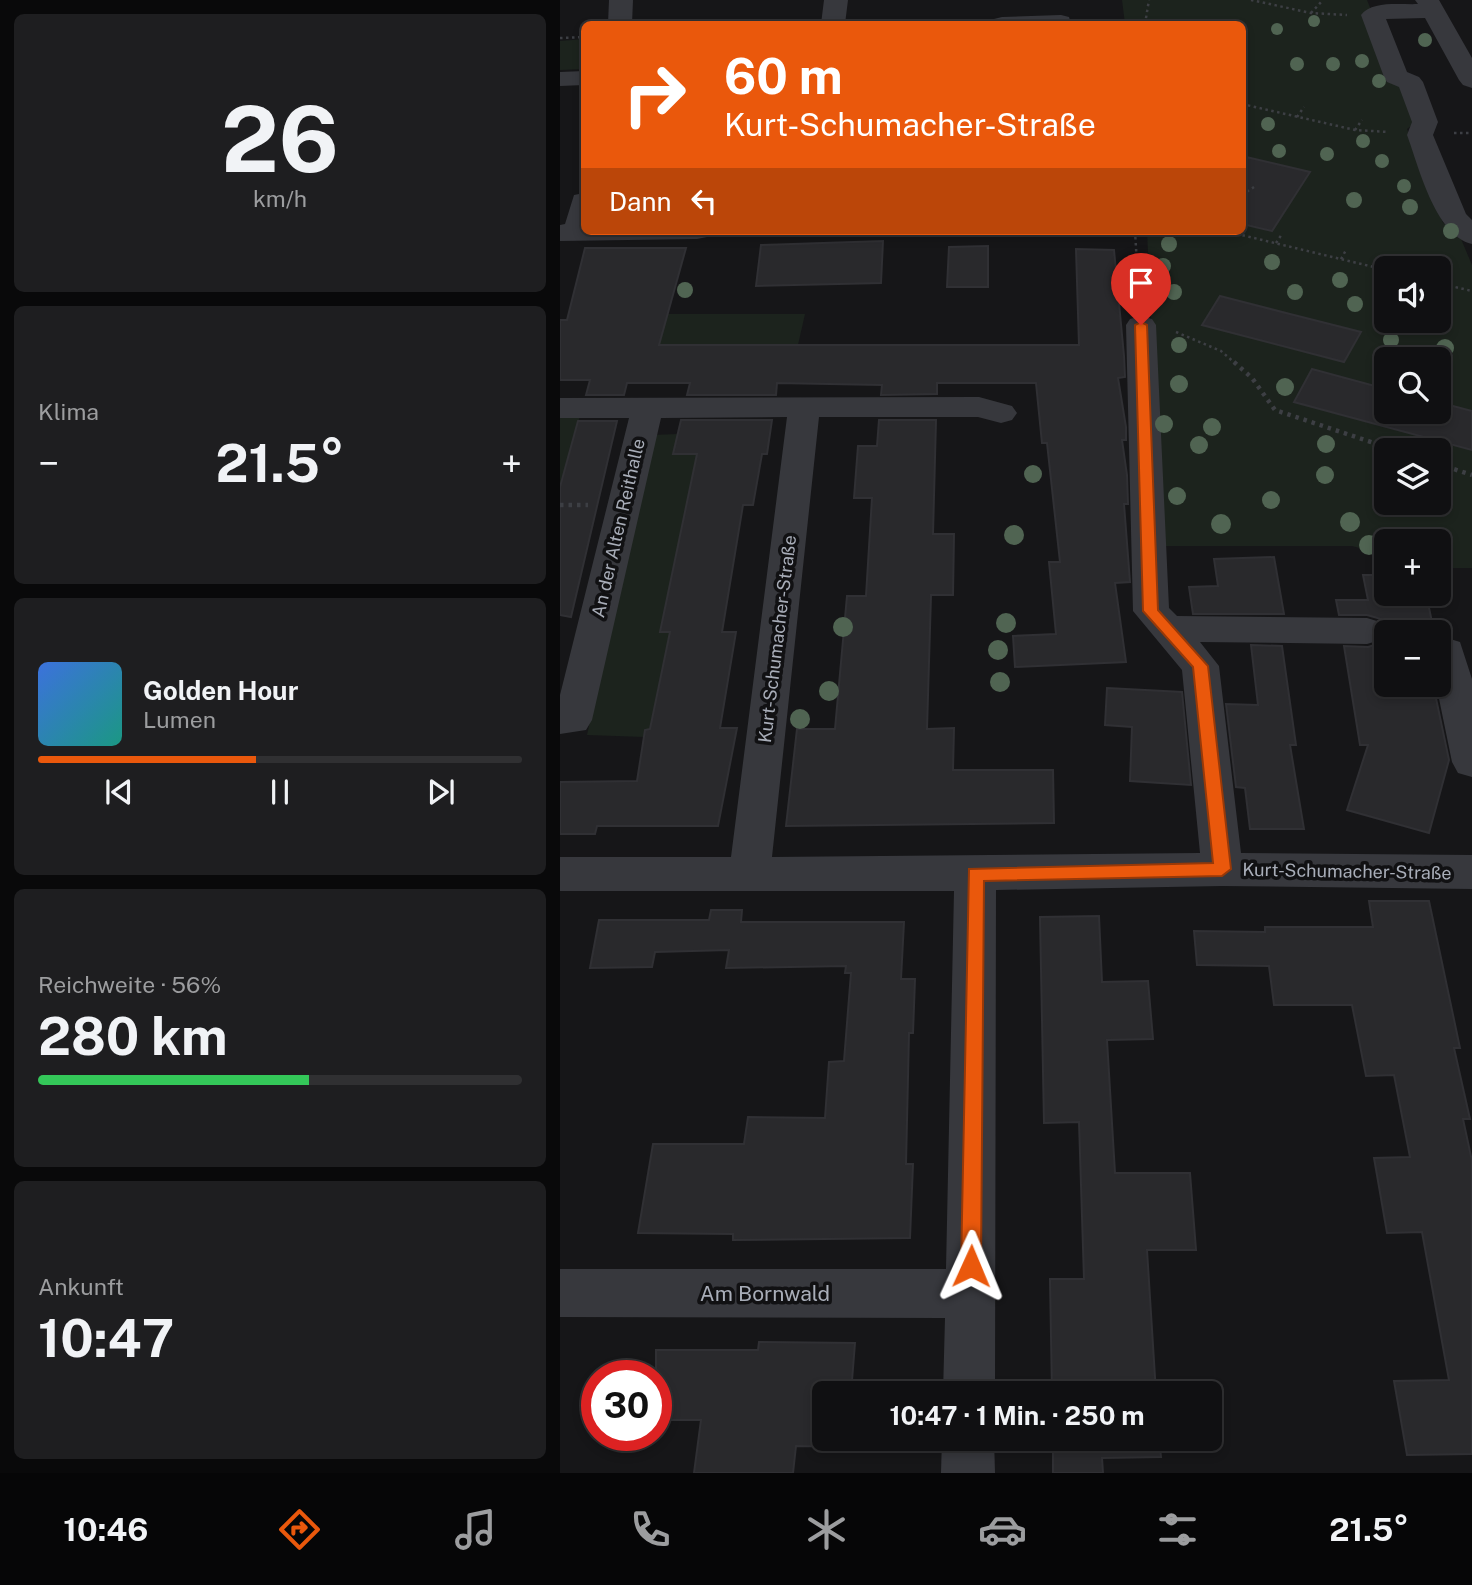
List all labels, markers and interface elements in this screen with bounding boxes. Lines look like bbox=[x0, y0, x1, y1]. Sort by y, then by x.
text: 60 m bbox=[724, 47, 843, 105]
icon: right bbox=[609, 49, 700, 140]
text: 26 bbox=[221, 86, 339, 192]
text: Kurt-Schumacher-Straße bbox=[724, 106, 1096, 143]
icon: left bbox=[685, 182, 723, 220]
text: km/h bbox=[253, 185, 307, 212]
text: Dann bbox=[609, 186, 671, 217]
pin bbox=[1111, 253, 1171, 325]
map controls bbox=[1374, 256, 1451, 697]
button: sound bbox=[1374, 256, 1451, 333]
icon: arrive bbox=[1122, 264, 1160, 302]
button: search bbox=[1374, 347, 1451, 424]
text: Klima bbox=[38, 398, 99, 425]
text: 21.5° bbox=[215, 433, 345, 494]
street label: An der Alten Reithalle bbox=[587, 436, 649, 620]
button: layers bbox=[1374, 438, 1451, 515]
text: − bbox=[38, 441, 59, 486]
text: + bbox=[501, 441, 522, 486]
button: + bbox=[1374, 529, 1451, 606]
street label: Kurt-Schumacher-Straße bbox=[754, 534, 800, 744]
button: − bbox=[1374, 620, 1451, 697]
text: Golden Hour bbox=[143, 675, 298, 706]
text: Lumen bbox=[143, 706, 216, 733]
icon: previous bbox=[100, 773, 138, 811]
icon: pause bbox=[261, 773, 299, 811]
icon: next bbox=[422, 773, 460, 811]
street label: Kurt-Schumacher-Straße bbox=[1242, 859, 1452, 883]
text: Reichweite · 56% bbox=[38, 971, 221, 998]
text: 280 km bbox=[38, 1006, 228, 1067]
position arrow bbox=[934, 1229, 1008, 1303]
text: Ankunft bbox=[38, 1273, 124, 1300]
street label: Am Bornwald bbox=[700, 1281, 830, 1306]
text: 10:47 bbox=[38, 1308, 174, 1369]
speed limit sign: 30 bbox=[581, 1360, 672, 1451]
text: 10:47 · 1 Min. · 250 m bbox=[889, 1400, 1145, 1431]
icon: directions bbox=[275, 1505, 324, 1554]
icon: music bbox=[451, 1505, 500, 1554]
icon: phone bbox=[626, 1505, 675, 1554]
icon: climate bbox=[802, 1505, 851, 1554]
icon: car bbox=[978, 1505, 1027, 1554]
icon: filters bbox=[1153, 1505, 1202, 1554]
text: 10:46 bbox=[63, 1511, 148, 1548]
text: 21.5° bbox=[1329, 1511, 1409, 1548]

